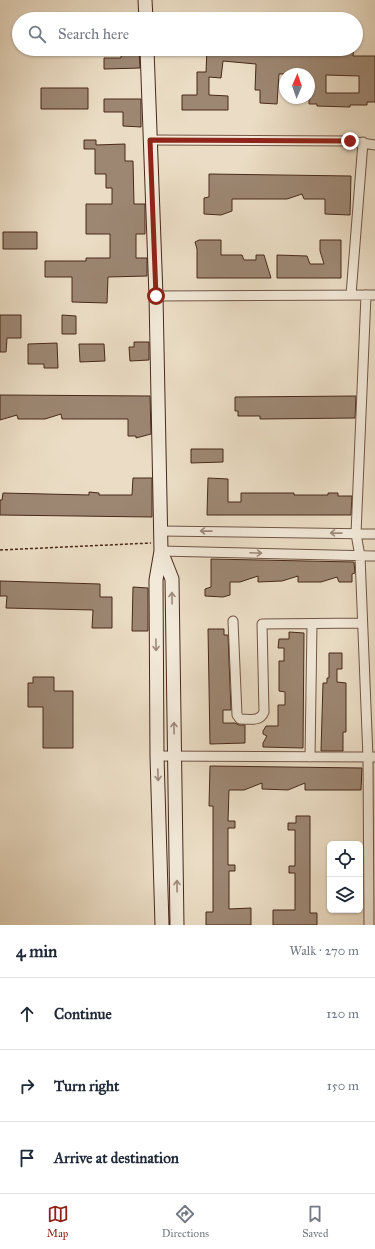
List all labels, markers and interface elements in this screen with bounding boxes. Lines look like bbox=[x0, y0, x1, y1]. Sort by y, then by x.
search box bbox=[12, 12, 363, 56]
icon: search bbox=[26, 23, 48, 45]
text: Search here bbox=[58, 25, 129, 43]
north arrow bbox=[279, 68, 315, 104]
route end bbox=[341, 132, 359, 150]
route start bbox=[147, 287, 165, 305]
one-way arrow bbox=[200, 528, 213, 535]
one-way arrow bbox=[330, 530, 343, 537]
one-way arrow bbox=[249, 549, 262, 557]
one-way arrow bbox=[169, 592, 176, 605]
one-way arrow bbox=[152, 638, 160, 651]
one-way arrow bbox=[170, 722, 178, 735]
one-way arrow bbox=[154, 768, 162, 781]
map controls bbox=[327, 841, 363, 913]
button: locate bbox=[327, 841, 363, 877]
button: layers bbox=[327, 877, 363, 913]
one-way arrow bbox=[173, 880, 180, 893]
text: 4 min bbox=[16, 941, 57, 962]
text: Walk · 270 m bbox=[290, 943, 359, 959]
icon: ahead bbox=[16, 1003, 38, 1025]
text: Continue bbox=[54, 1005, 112, 1023]
text: 120 m bbox=[326, 1006, 359, 1022]
icon: right bbox=[16, 1075, 38, 1097]
text: Turn right bbox=[54, 1077, 119, 1095]
text: 150 m bbox=[327, 1078, 359, 1094]
icon: arrive bbox=[16, 1147, 38, 1169]
text: Arrive at destination bbox=[54, 1149, 179, 1167]
tab: Map bbox=[47, 1203, 69, 1240]
tab: Directions bbox=[162, 1203, 209, 1240]
tab: Saved bbox=[302, 1203, 328, 1240]

